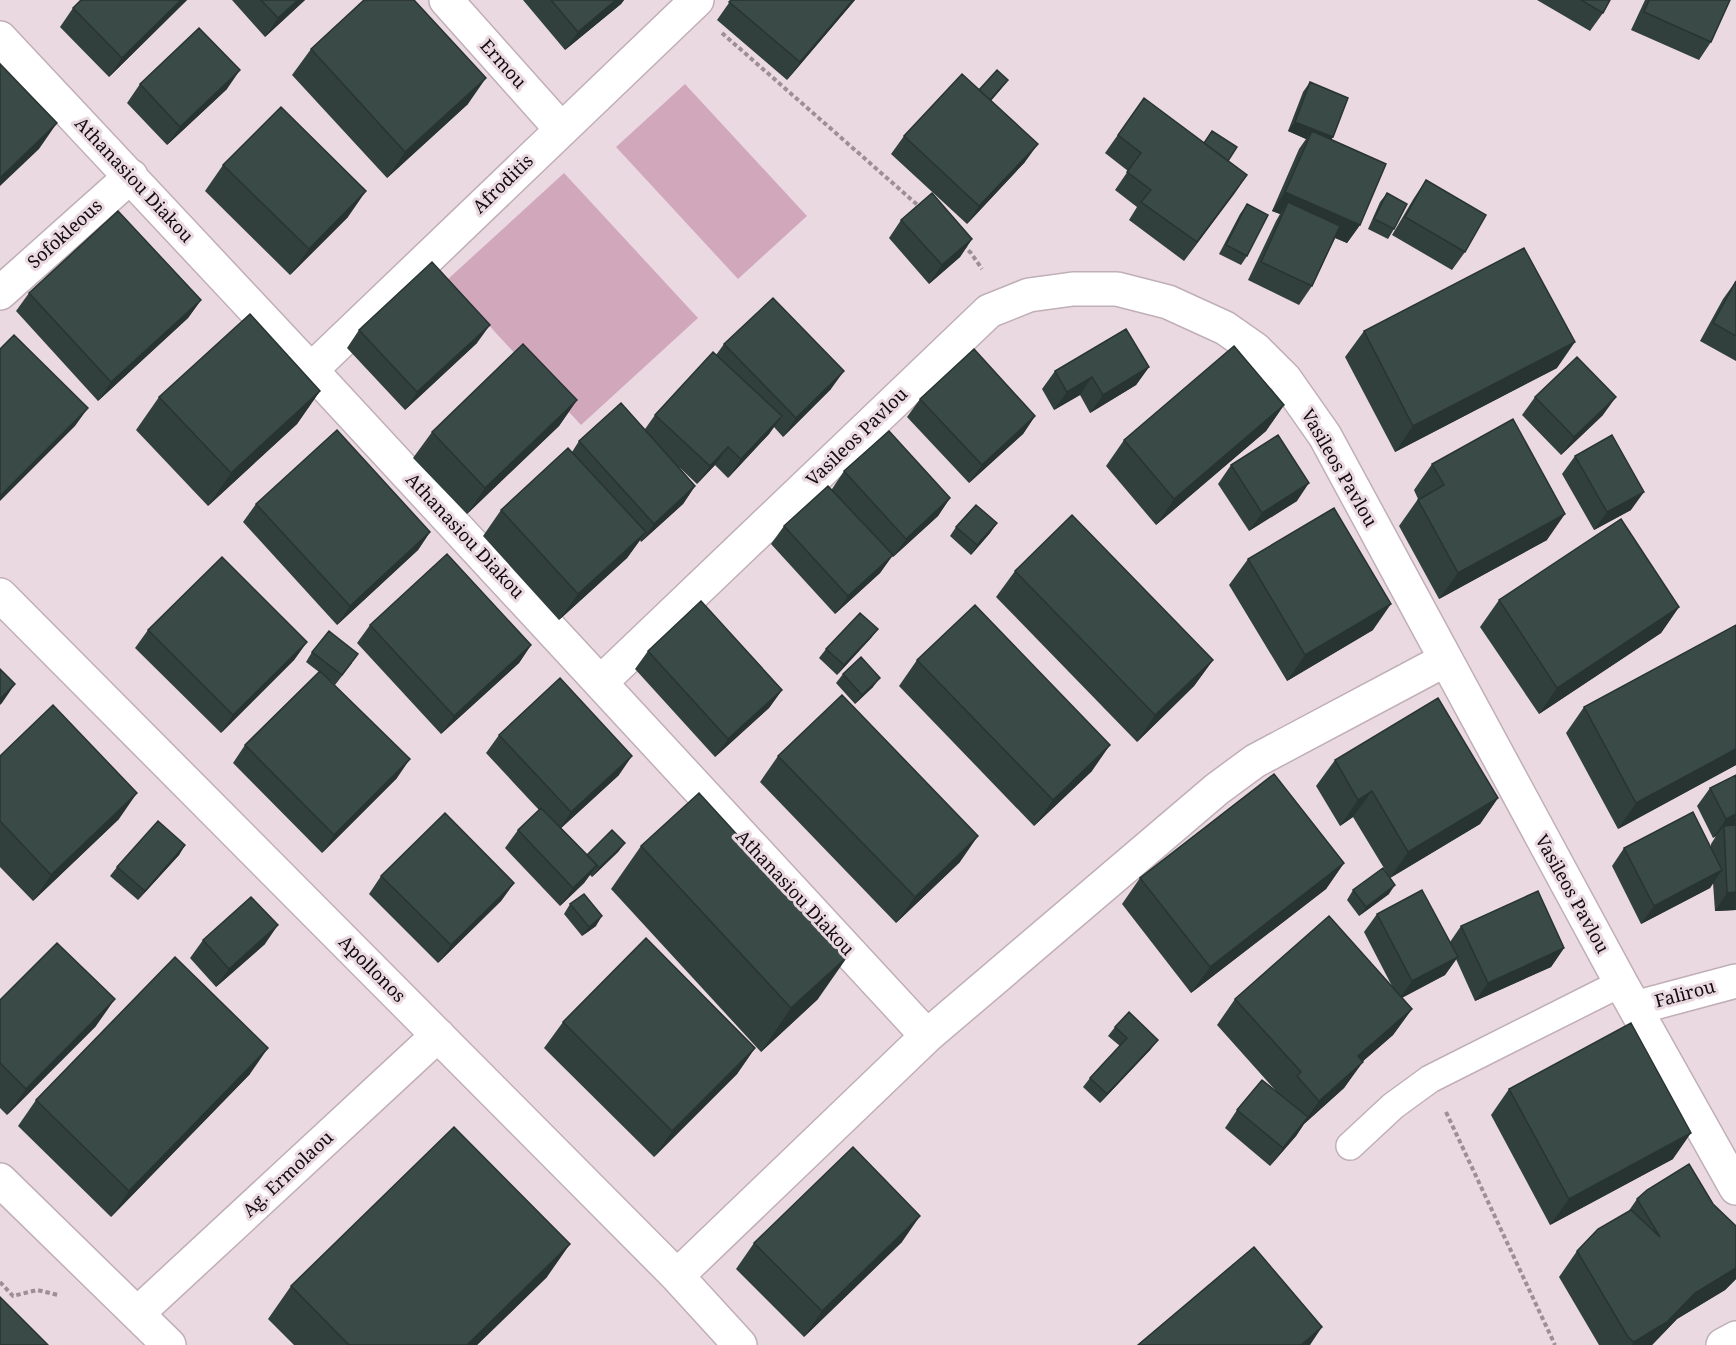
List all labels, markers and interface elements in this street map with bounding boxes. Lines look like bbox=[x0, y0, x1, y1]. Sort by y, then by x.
street label: Ermou bbox=[475, 34, 533, 94]
street label: Athanasiou Diakou bbox=[70, 111, 200, 248]
street label: Afroditis bbox=[467, 149, 538, 218]
street label: Sofokleous bbox=[22, 193, 107, 273]
street label: Vasileos Pavlou bbox=[800, 381, 913, 491]
street label: Vasileos Pavlou bbox=[1296, 404, 1384, 531]
street label: Athanasiou Diakou bbox=[401, 467, 531, 604]
street label: Athanasiou Diakou bbox=[731, 824, 861, 961]
street label: Vasileos Pavlou bbox=[1530, 830, 1616, 958]
street label: Apollonos bbox=[334, 929, 412, 1007]
street label: Falirou bbox=[1652, 973, 1718, 1013]
street label: Ag. Ermolaou bbox=[237, 1125, 338, 1222]

